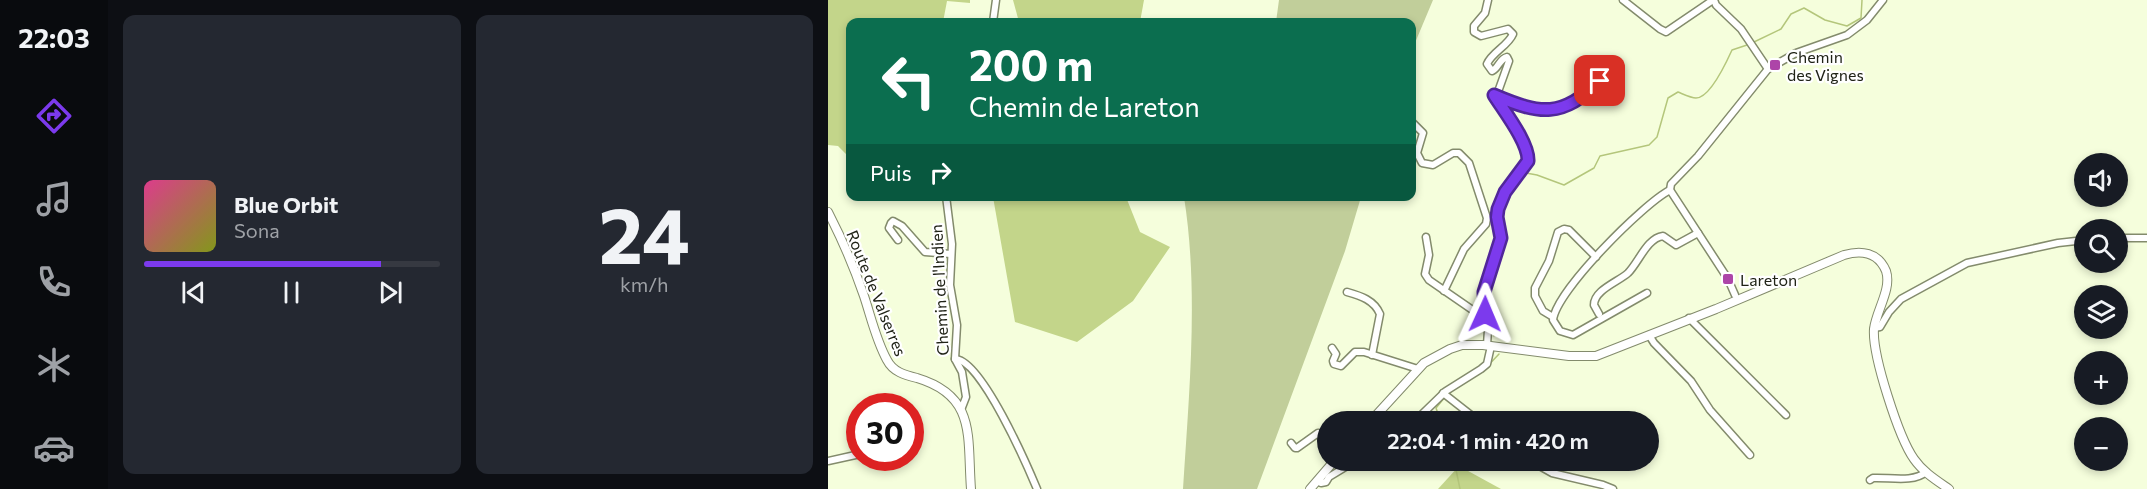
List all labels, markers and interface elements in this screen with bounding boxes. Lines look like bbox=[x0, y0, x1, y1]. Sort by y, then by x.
text: 22:03 bbox=[18, 21, 90, 54]
text: 200 m bbox=[969, 38, 1093, 90]
icon: left bbox=[870, 42, 948, 120]
place label: Chemin des Vignes bbox=[1787, 47, 1864, 84]
pin bbox=[1574, 55, 1625, 106]
marker: Chemin des Vignes bbox=[1768, 58, 1782, 72]
icon: arrive bbox=[1583, 64, 1616, 97]
text: Chemin de Lareton bbox=[969, 90, 1200, 123]
icon: directions bbox=[33, 95, 75, 137]
map controls bbox=[2074, 153, 2128, 471]
button: sound bbox=[2074, 153, 2128, 207]
icon: right bbox=[924, 156, 957, 189]
text: Puis bbox=[870, 159, 912, 186]
icon: music bbox=[33, 178, 75, 220]
text: 24 bbox=[599, 185, 690, 280]
text: Blue Orbit bbox=[234, 191, 338, 218]
text: Sona bbox=[234, 218, 280, 242]
button: search bbox=[2074, 219, 2128, 273]
street label: Chemin de l'Indien bbox=[926, 224, 952, 356]
street label: Route de Valserres bbox=[843, 227, 911, 359]
icon: phone bbox=[33, 261, 75, 303]
place label: Lareton bbox=[1740, 270, 1797, 289]
text: km/h bbox=[620, 272, 669, 296]
marker: Lareton bbox=[1721, 272, 1735, 286]
icon: previous bbox=[177, 276, 210, 309]
icon: pause bbox=[275, 276, 308, 309]
icon: next bbox=[374, 276, 407, 309]
position arrow bbox=[1453, 282, 1517, 346]
button: layers bbox=[2074, 285, 2128, 339]
icon: climate bbox=[33, 344, 75, 386]
button: + bbox=[2074, 351, 2128, 405]
speed limit sign: 30 bbox=[846, 393, 924, 471]
button: − bbox=[2074, 417, 2128, 471]
icon: car bbox=[33, 427, 75, 469]
text: 22:04 · 1 min · 420 m bbox=[1387, 427, 1589, 454]

